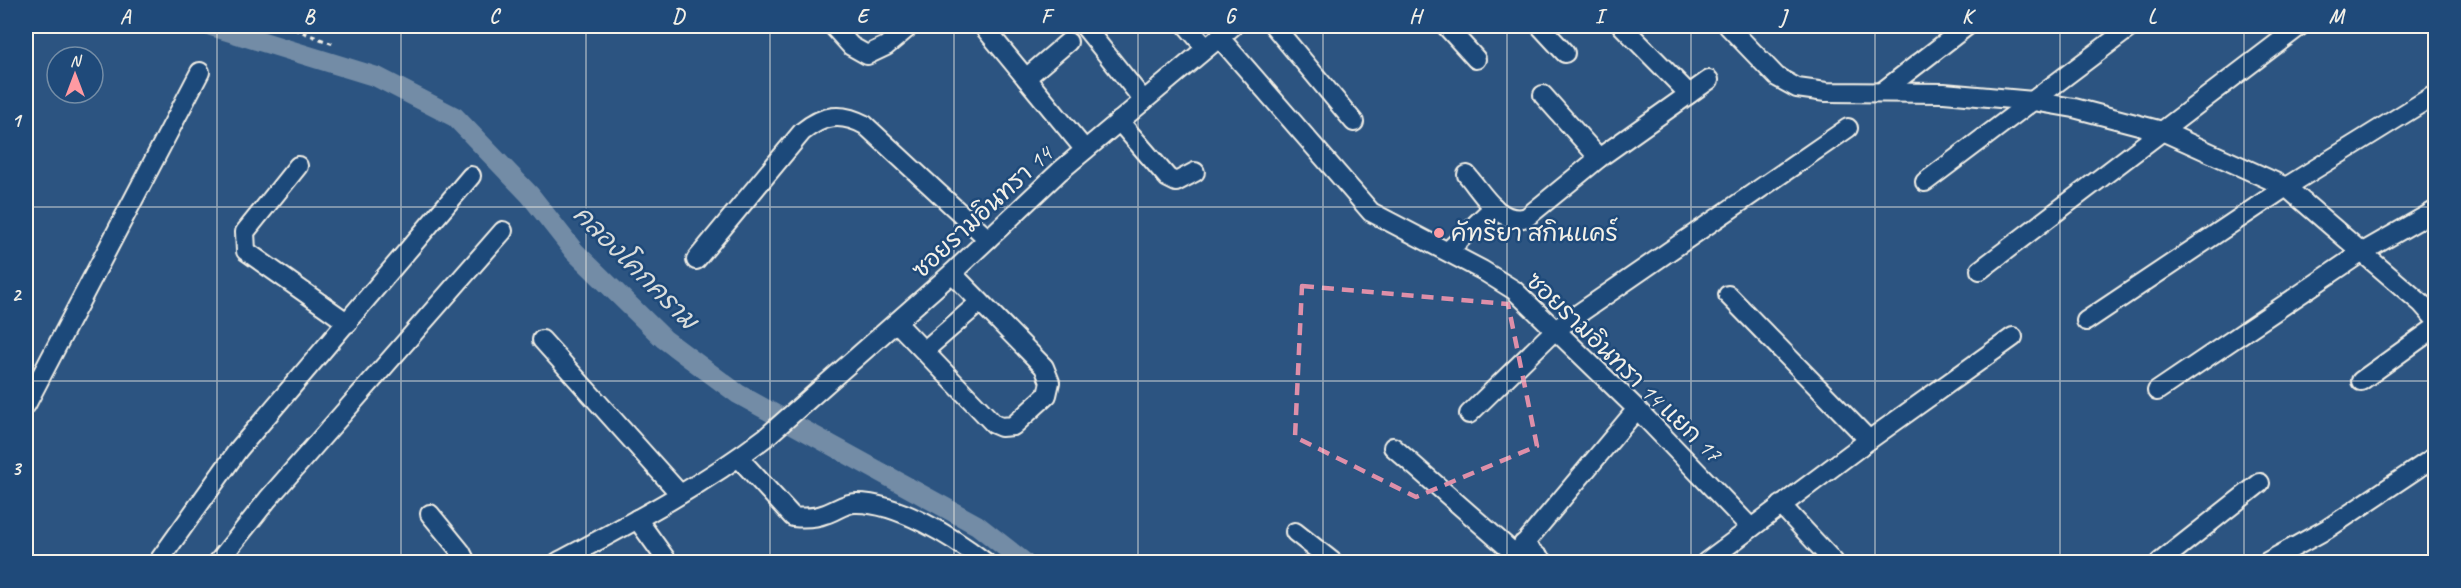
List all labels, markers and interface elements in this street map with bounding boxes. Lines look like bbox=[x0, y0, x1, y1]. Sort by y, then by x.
text: A bbox=[120, 4, 132, 29]
text: B bbox=[304, 4, 316, 29]
text: C bbox=[489, 4, 501, 29]
text: D bbox=[672, 4, 686, 29]
text: E bbox=[857, 4, 871, 29]
text: F bbox=[1041, 4, 1055, 29]
text: G bbox=[1225, 4, 1238, 29]
text: H bbox=[1409, 4, 1424, 29]
text: I bbox=[1595, 4, 1608, 29]
text: J bbox=[1778, 4, 1790, 29]
text: K bbox=[1962, 4, 1976, 29]
text: L bbox=[2148, 4, 2158, 29]
text: M bbox=[2329, 4, 2346, 29]
north arrow bbox=[45, 45, 105, 105]
text: N bbox=[70, 51, 83, 71]
text: 1 bbox=[12, 108, 23, 133]
street label: ซอยรามอินทรา 14 bbox=[906, 138, 1060, 285]
water label: คลองโคกคราม bbox=[566, 197, 708, 339]
place label: คัทรียา สกินแคร์ bbox=[1451, 217, 1618, 248]
marker: คัทรียา สกินแคร์ bbox=[1432, 226, 1446, 240]
street label: ซอยรามอินทรา 14 แยก 17 bbox=[1520, 266, 1729, 469]
text: 2 bbox=[12, 282, 23, 307]
text: 3 bbox=[12, 456, 23, 481]

